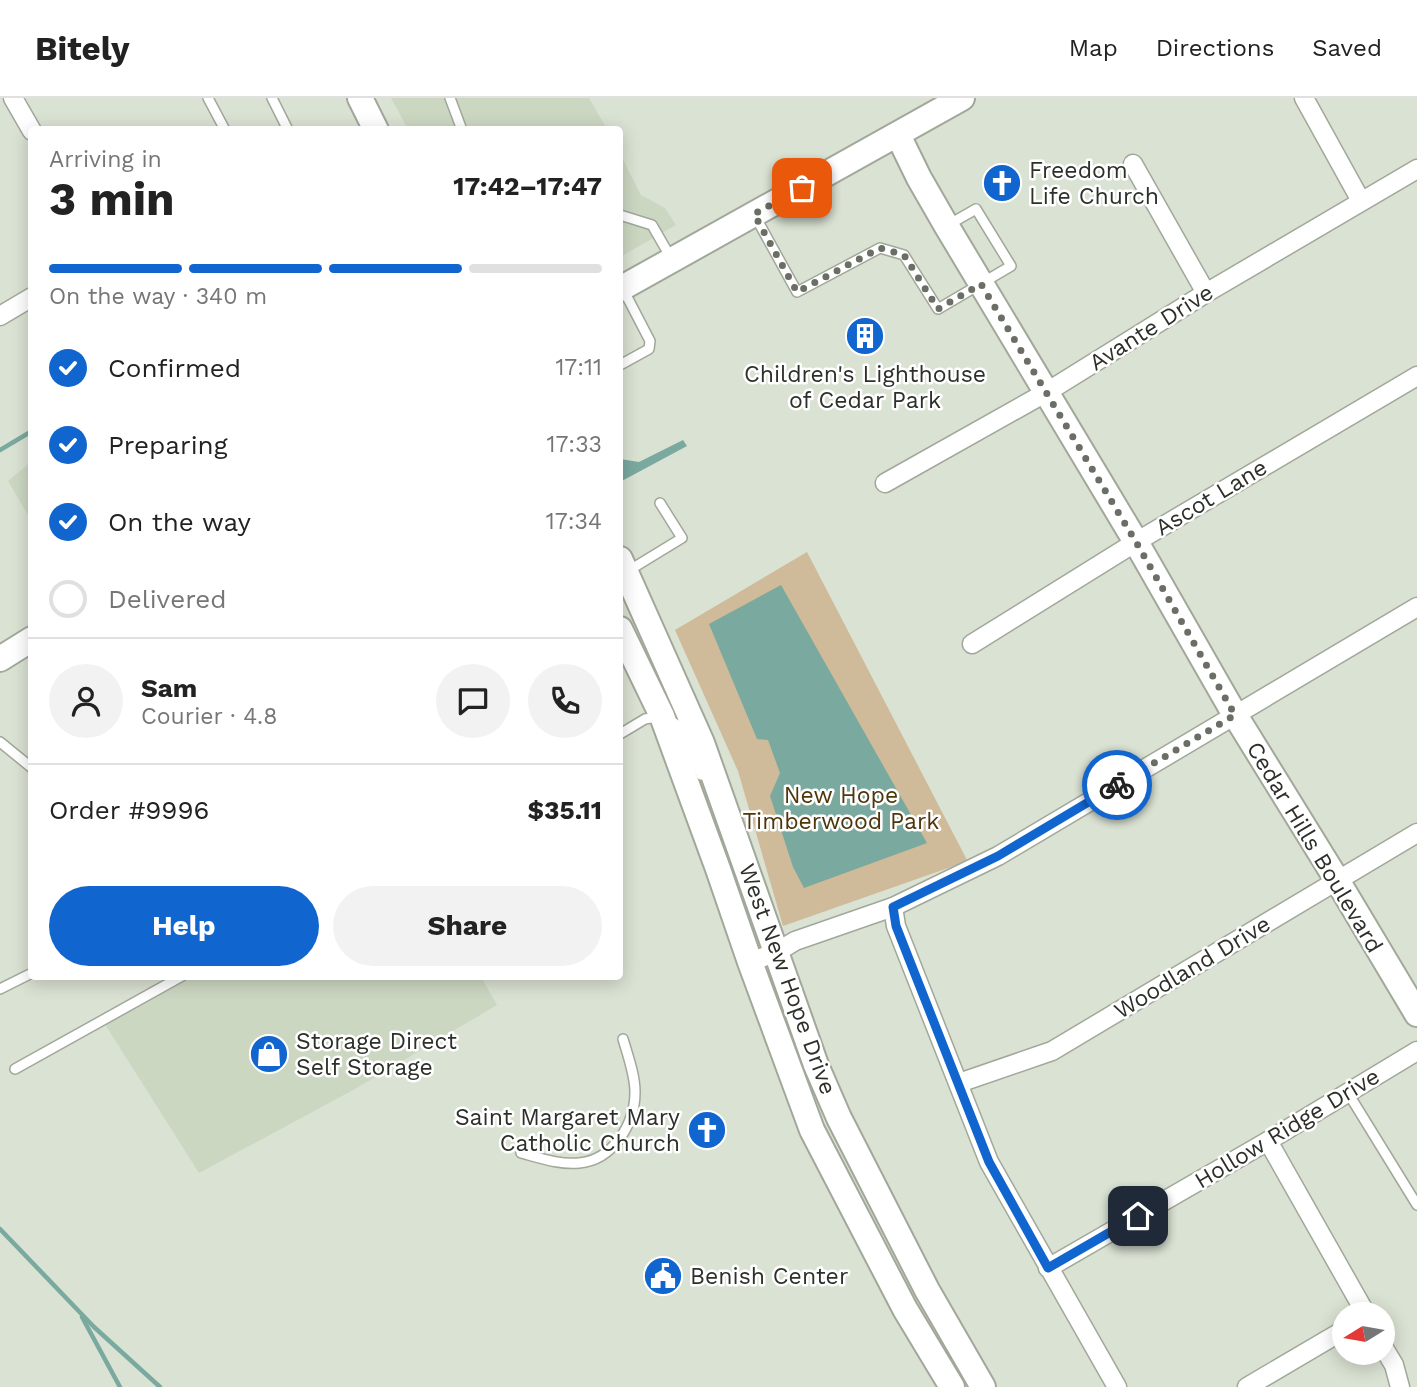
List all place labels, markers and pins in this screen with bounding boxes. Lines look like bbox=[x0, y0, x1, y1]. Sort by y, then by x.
place label: Freedom Life Church bbox=[1029, 157, 1159, 210]
pin bbox=[772, 158, 832, 218]
church icon: Freedom Life Church bbox=[981, 162, 1023, 204]
building icon: Children's Lighthouse of Cedar Park bbox=[844, 315, 886, 357]
place label: Children's Lighthouse of Cedar Park bbox=[744, 361, 986, 414]
place label: Storage Direct Self Storage bbox=[296, 1028, 457, 1081]
shop icon: Storage Direct Self Storage bbox=[248, 1033, 290, 1075]
place label: Saint Margaret Mary Catholic Church bbox=[455, 1104, 680, 1157]
church icon: Saint Margaret Mary Catholic Church bbox=[686, 1109, 728, 1151]
pin bbox=[1108, 1186, 1168, 1246]
public building icon: Benish Center bbox=[642, 1255, 684, 1297]
place label: Benish Center bbox=[690, 1263, 848, 1290]

